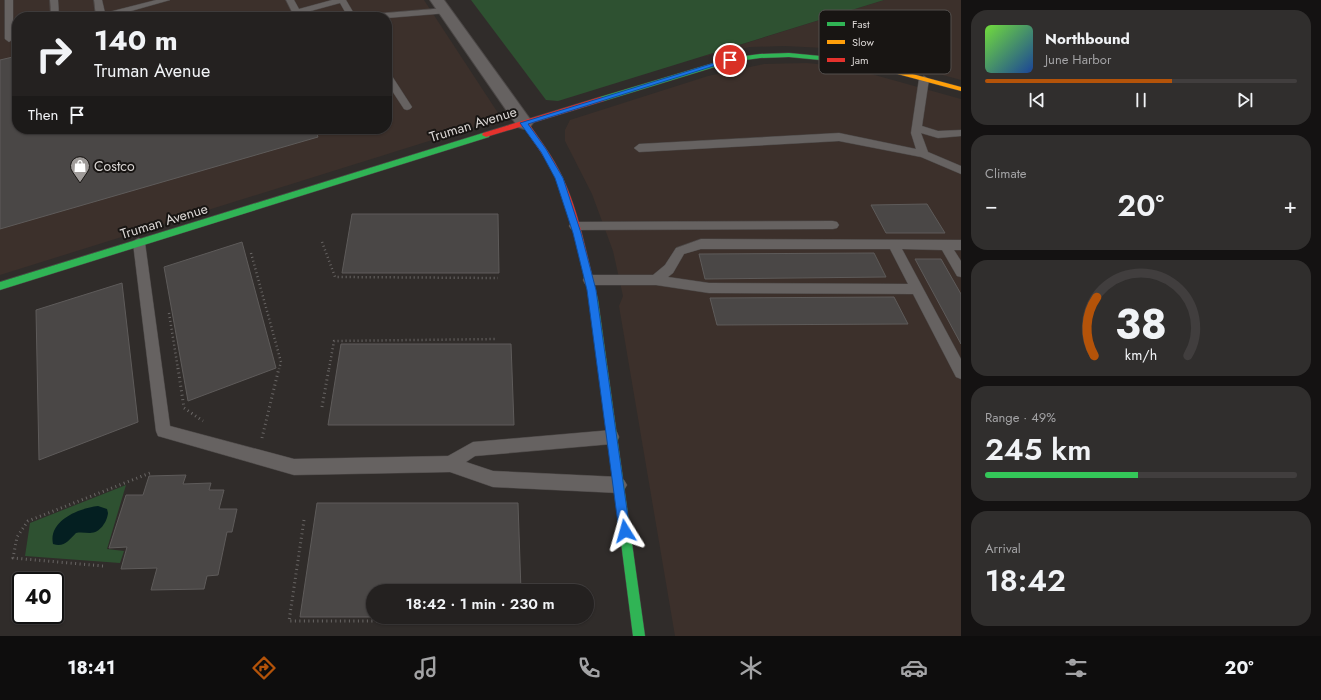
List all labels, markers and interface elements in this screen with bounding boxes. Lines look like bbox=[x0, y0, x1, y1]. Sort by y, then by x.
legend bbox=[819, 10, 951, 74]
text: Fast bbox=[852, 16, 870, 32]
text: 140 m bbox=[94, 20, 178, 61]
icon: right bbox=[28, 28, 80, 80]
text: Northbound bbox=[1045, 28, 1130, 50]
text: Slow bbox=[852, 34, 874, 50]
pin bbox=[713, 43, 747, 77]
icon: arrive bbox=[719, 49, 741, 71]
text: June Harbor bbox=[1045, 50, 1111, 69]
text: Jam bbox=[850, 52, 869, 68]
text: Truman Avenue bbox=[94, 58, 210, 84]
icon: previous bbox=[1026, 89, 1048, 111]
icon: pause bbox=[1130, 89, 1152, 111]
icon: next bbox=[1234, 89, 1256, 111]
street label: Truman Avenue bbox=[427, 101, 519, 147]
text: Then bbox=[28, 104, 58, 126]
icon: arrive bbox=[66, 104, 88, 126]
shop icon: Costco bbox=[69, 155, 91, 183]
place label: Costco bbox=[94, 156, 135, 176]
text: Climate bbox=[985, 164, 1026, 183]
text: 20° bbox=[1117, 184, 1164, 227]
text: − bbox=[985, 189, 998, 221]
text: + bbox=[1283, 189, 1297, 221]
street label: Truman Avenue bbox=[118, 198, 210, 244]
text: 38 bbox=[1115, 294, 1167, 355]
text: km/h bbox=[1125, 345, 1157, 365]
text: Range · 49% bbox=[985, 408, 1056, 427]
text: 245 km bbox=[985, 428, 1092, 471]
position arrow bbox=[604, 510, 646, 552]
text: Arrival bbox=[985, 539, 1021, 558]
text: 18:42 bbox=[985, 559, 1066, 602]
speed limit sign: 40 bbox=[12, 572, 64, 624]
text: 18:42 · 1 min · 230 m bbox=[405, 593, 555, 615]
icon: directions bbox=[250, 654, 278, 682]
icon: music bbox=[412, 654, 440, 682]
icon: phone bbox=[575, 654, 603, 682]
icon: climate bbox=[737, 654, 765, 682]
icon: car bbox=[900, 654, 928, 682]
icon: filters bbox=[1062, 654, 1090, 682]
text: 18:41 bbox=[67, 655, 115, 681]
text: 20° bbox=[1225, 655, 1254, 681]

